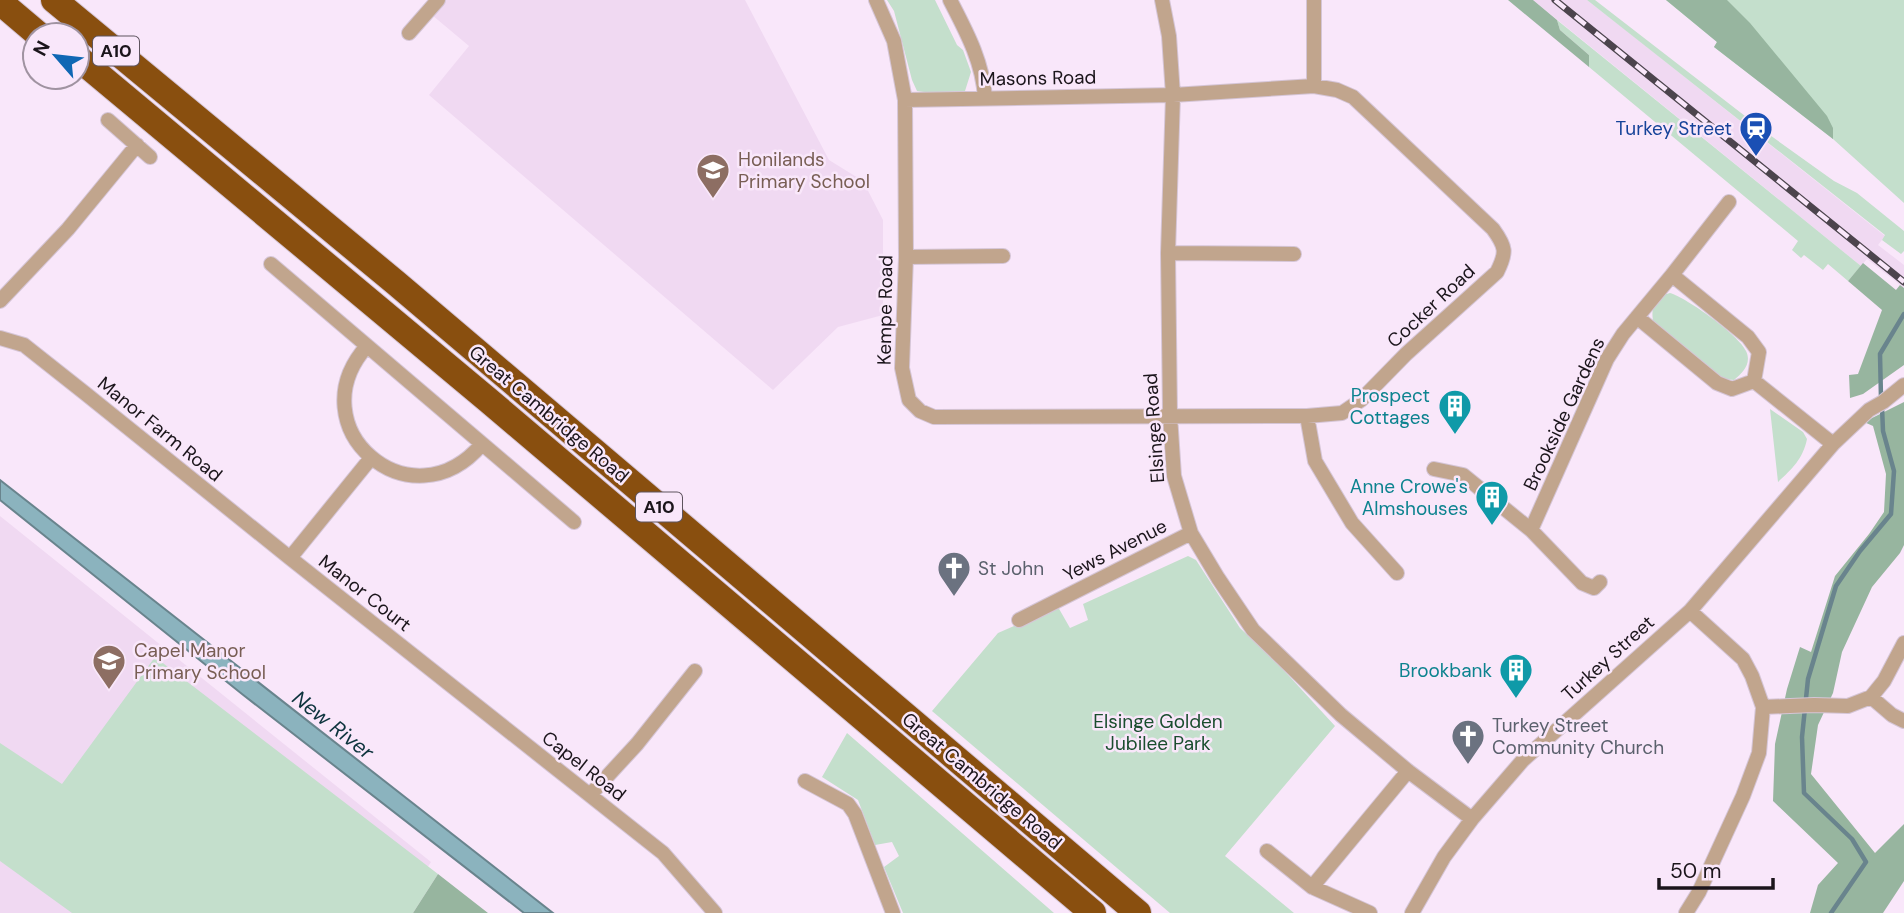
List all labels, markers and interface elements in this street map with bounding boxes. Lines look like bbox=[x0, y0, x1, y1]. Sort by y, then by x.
north arrow bbox=[21, 21, 91, 91]
text: N bbox=[27, 36, 56, 60]
road number: A10 bbox=[93, 36, 139, 66]
street label: Masons Road bbox=[979, 64, 1097, 92]
station icon: Turkey Street bbox=[1737, 109, 1775, 158]
place label: Turkey Street bbox=[1616, 116, 1732, 141]
place label: Honilands Primary School bbox=[738, 147, 870, 194]
school or university icon: Honilands Primary School bbox=[694, 151, 732, 200]
street label: Kempe Road bbox=[872, 255, 898, 365]
street label: Cocker Road bbox=[1382, 259, 1480, 353]
street label: Brookside Gardens bbox=[1518, 333, 1610, 495]
street label: Great Cambridge Road bbox=[464, 340, 634, 488]
street label: Manor Farm Road bbox=[92, 371, 228, 487]
street label: Elsinge Road bbox=[1138, 372, 1170, 484]
place label: Prospect Cottages bbox=[1350, 383, 1430, 430]
building icon: Prospect Cottages bbox=[1436, 387, 1474, 436]
place label: Anne Crowe's Almshouses bbox=[1350, 474, 1468, 521]
building icon: Anne Crowe's Almshouses bbox=[1473, 478, 1511, 527]
road number: A10 bbox=[636, 492, 682, 522]
street label: Yews Avenue bbox=[1059, 513, 1171, 587]
street label: Manor Court bbox=[314, 549, 416, 637]
church icon: St John bbox=[935, 549, 973, 598]
place label: St John bbox=[978, 556, 1044, 581]
street label: Turkey Street bbox=[1556, 610, 1660, 706]
place label: Capel Manor Primary School bbox=[134, 638, 266, 685]
school or university icon: Capel Manor Primary School bbox=[90, 642, 128, 691]
building icon: Brookbank bbox=[1497, 651, 1535, 700]
place label: Brookbank bbox=[1399, 658, 1492, 683]
water label: New River bbox=[286, 684, 381, 766]
street label: Great Cambridge Road bbox=[897, 707, 1067, 855]
park label: Elsinge Golden Jubilee Park bbox=[1093, 709, 1223, 756]
place label: Turkey Street Community Church bbox=[1492, 713, 1664, 760]
church icon: Turkey Street Community Church bbox=[1449, 717, 1487, 766]
street label: Capel Road bbox=[537, 725, 631, 807]
scale bar bbox=[1659, 846, 1773, 890]
text: 50 m bbox=[1670, 857, 1721, 885]

